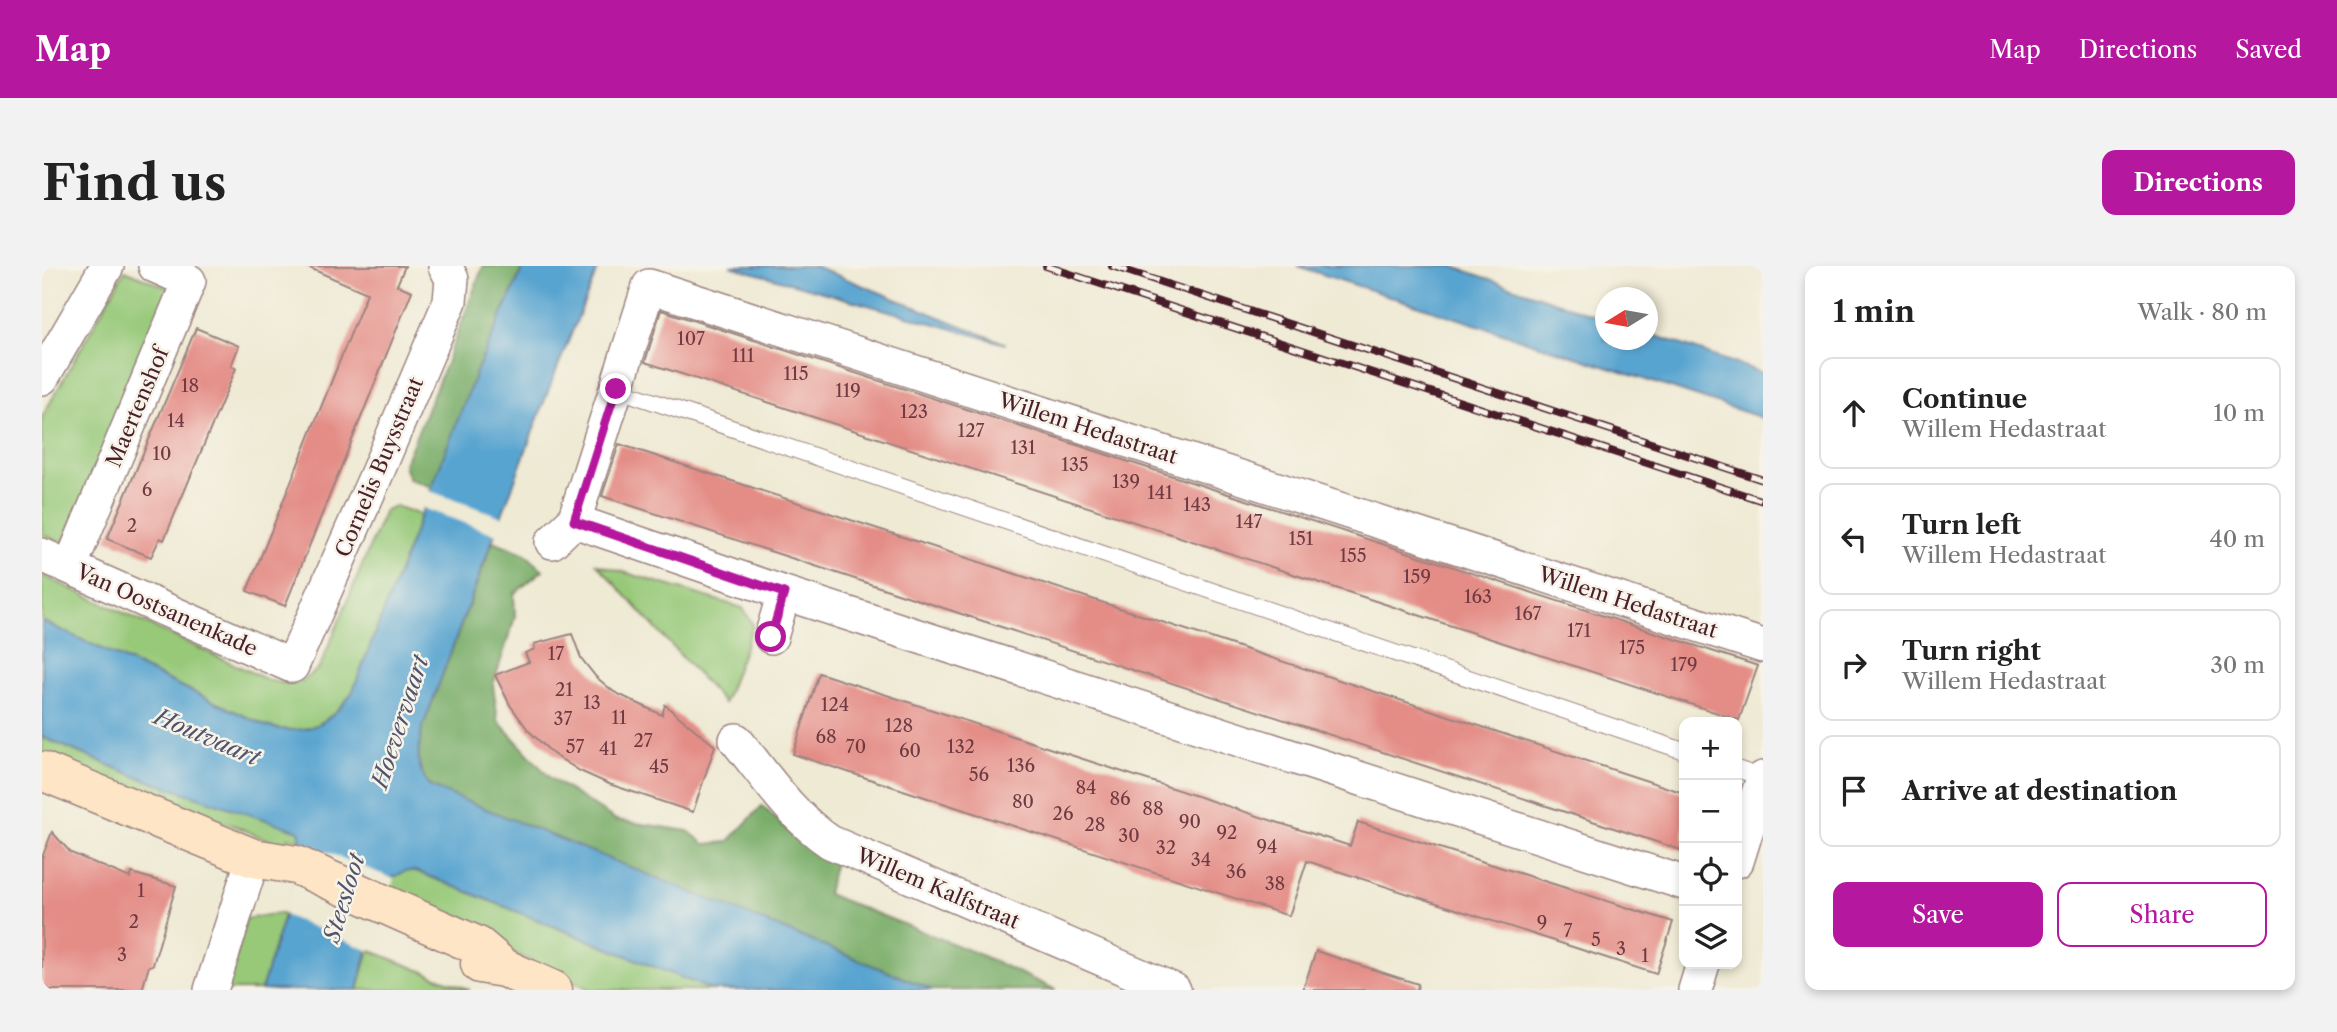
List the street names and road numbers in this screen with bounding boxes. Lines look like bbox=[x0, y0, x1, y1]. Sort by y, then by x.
street label: Maertenshof bbox=[101, 341, 174, 471]
street label: Cornelis Buysstraat bbox=[330, 373, 428, 561]
street label: Willem Hedastraat bbox=[994, 387, 1181, 469]
street label: Van Oostsanenkade bbox=[72, 558, 261, 661]
street label: Willem Hedastraat bbox=[1534, 561, 1721, 643]
street label: Willem Kalfstraat bbox=[852, 842, 1024, 934]

